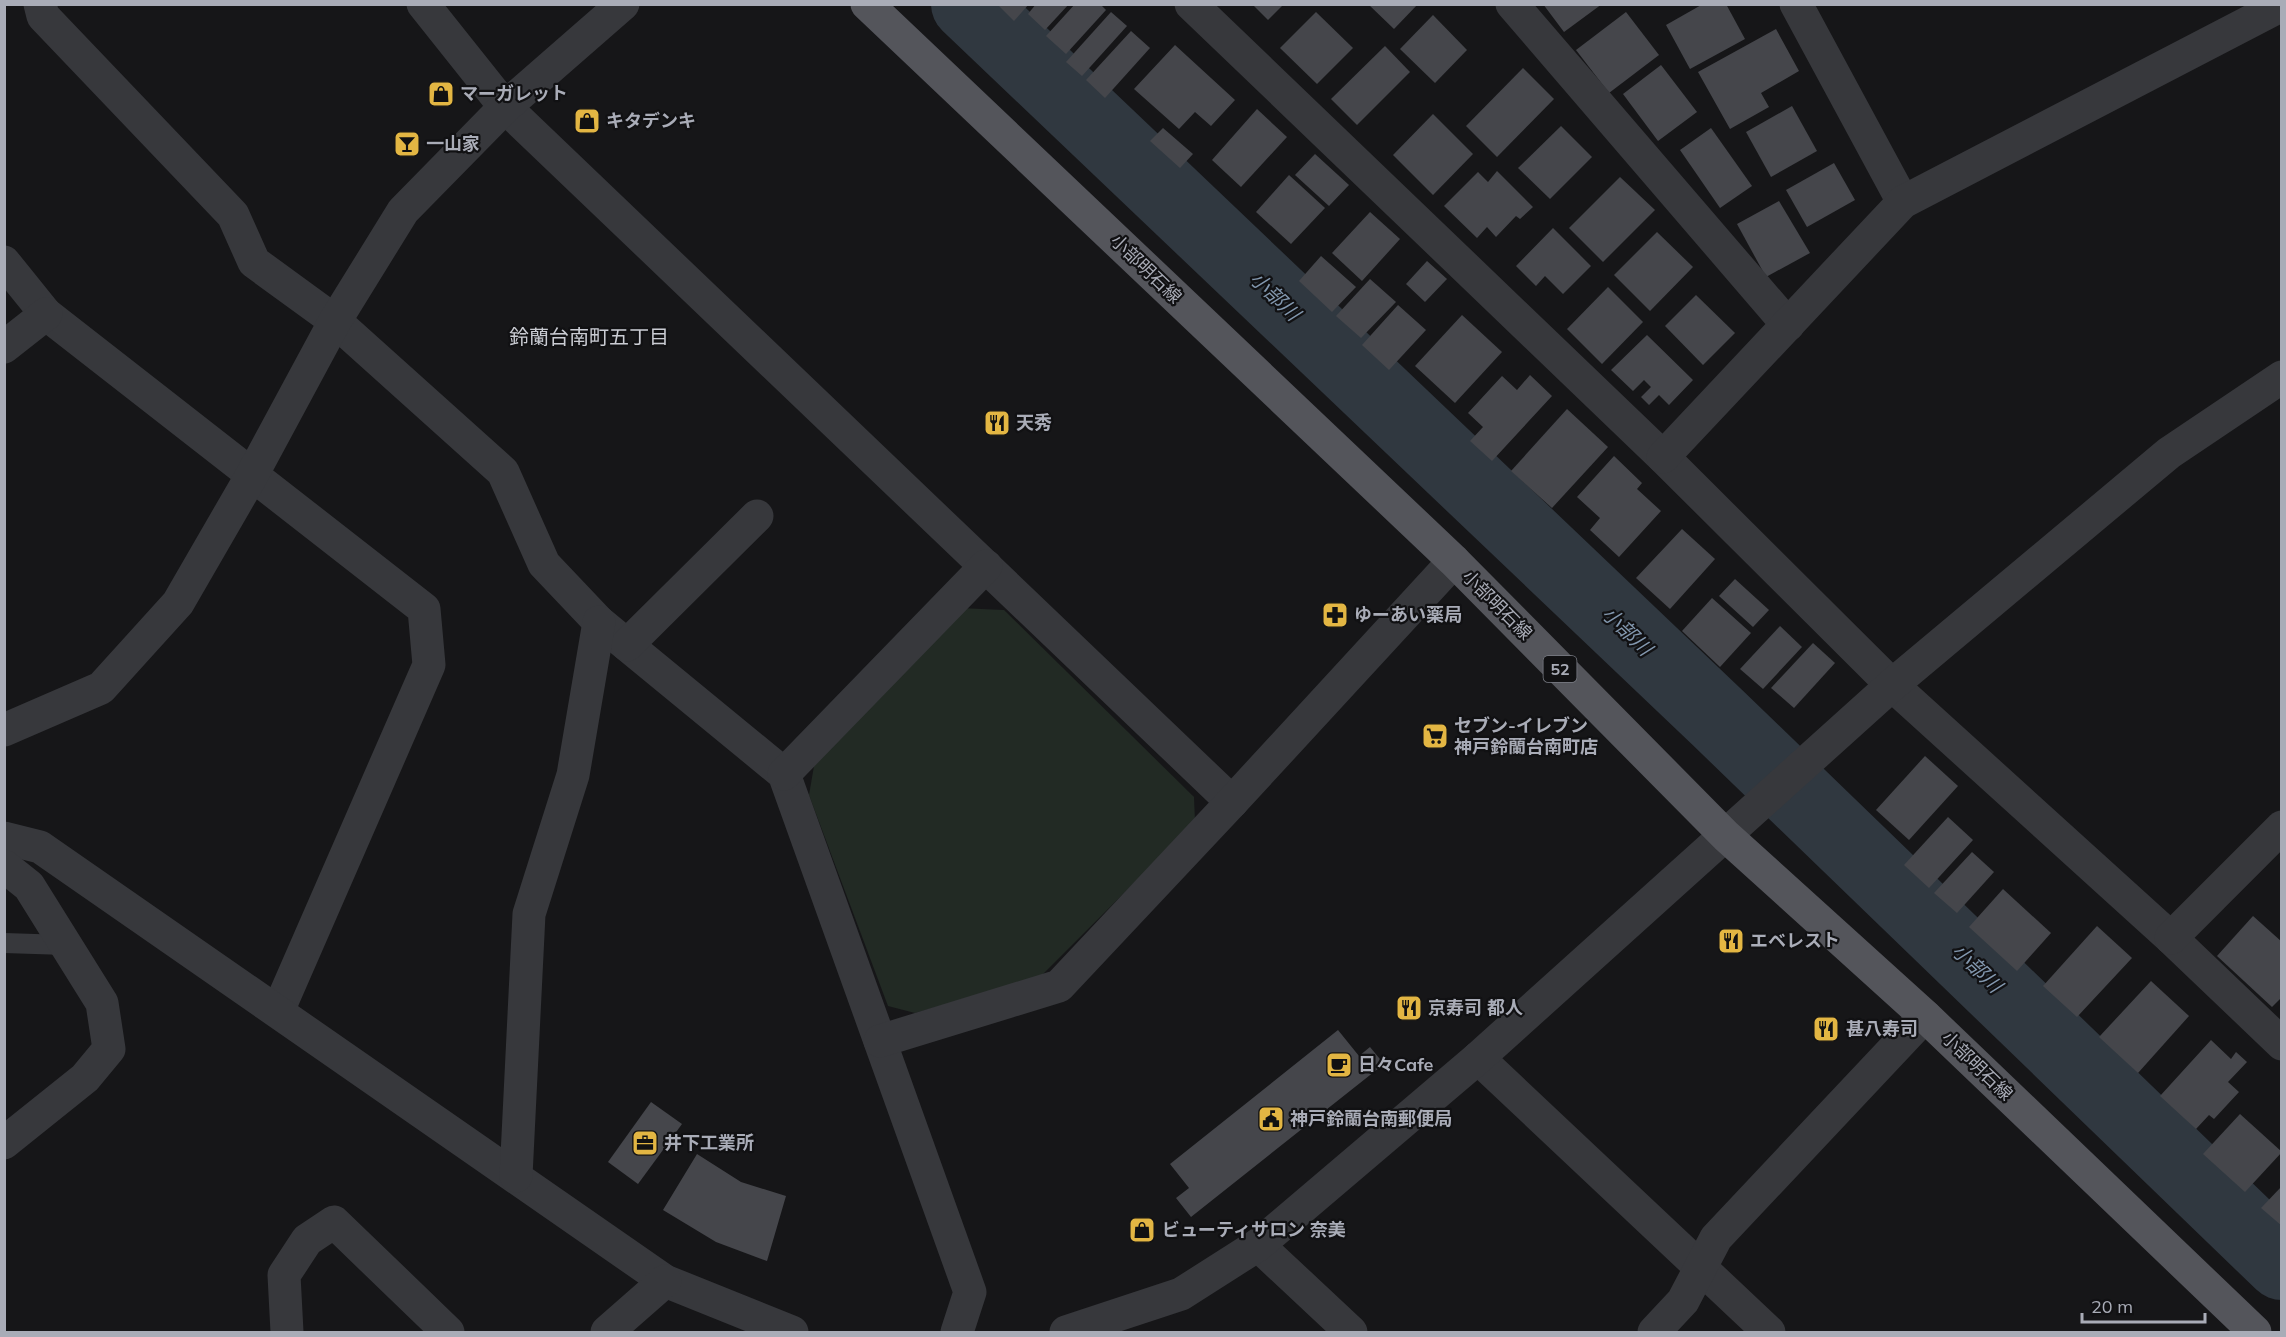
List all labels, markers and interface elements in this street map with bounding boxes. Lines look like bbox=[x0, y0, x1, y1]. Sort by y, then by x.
shop icon: マーガレット bbox=[426, 79, 456, 109]
place label: マーガレット bbox=[460, 82, 568, 105]
shop icon: キタデンキ bbox=[572, 106, 602, 136]
place label: キタデンキ bbox=[606, 109, 696, 132]
bar icon: 一山家 bbox=[392, 129, 422, 159]
place label: 一山家 bbox=[426, 132, 480, 155]
street label: 小部明石線 bbox=[1106, 229, 1187, 308]
water label: 小部川 bbox=[1245, 266, 1307, 327]
district label: 鈴蘭台南町五丁目 bbox=[509, 324, 669, 349]
restaurant icon: 天秀 bbox=[982, 408, 1012, 438]
place label: 天秀 bbox=[1016, 411, 1052, 434]
street label: 小部明石線 bbox=[1457, 565, 1537, 645]
pharmacy icon: ゆーあい薬局 bbox=[1320, 600, 1350, 630]
water label: 小部川 bbox=[1597, 601, 1659, 662]
place label: ゆーあい薬局 bbox=[1354, 603, 1462, 626]
road number: 52 bbox=[1544, 656, 1576, 682]
place label: セブン-イレブン 神戸鈴蘭台南町店 bbox=[1454, 714, 1598, 758]
supermarket icon: セブン-イレブン 神戸鈴蘭台南町店 bbox=[1420, 721, 1450, 751]
restaurant icon: エベレスト bbox=[1716, 926, 1746, 956]
place label: エベレスト bbox=[1750, 929, 1840, 952]
water label: 小部川 bbox=[1947, 938, 2009, 999]
restaurant icon: 京寿司 都人 bbox=[1394, 993, 1424, 1023]
place label: 京寿司 都人 bbox=[1428, 996, 1523, 1019]
restaurant icon: 甚八寿司 bbox=[1811, 1014, 1841, 1044]
place label: 甚八寿司 bbox=[1846, 1017, 1918, 1040]
street label: 小部明石線 bbox=[1937, 1026, 2018, 1105]
cafe icon: 日々Cafe bbox=[1324, 1050, 1354, 1080]
place label: 日々Cafe bbox=[1358, 1053, 1434, 1076]
public building icon: 神戸鈴蘭台南郵便局 bbox=[1256, 1104, 1286, 1134]
place label: 神戸鈴蘭台南郵便局 bbox=[1290, 1107, 1452, 1130]
office icon: 井下工業所 bbox=[630, 1128, 660, 1158]
place label: 井下工業所 bbox=[664, 1131, 754, 1154]
shop icon: ビューティサロン 奈美 bbox=[1127, 1215, 1157, 1245]
place label: ビューティサロン 奈美 bbox=[1162, 1218, 1346, 1241]
scale bar bbox=[2082, 1286, 2205, 1324]
text: 20 m bbox=[2091, 1295, 2133, 1318]

